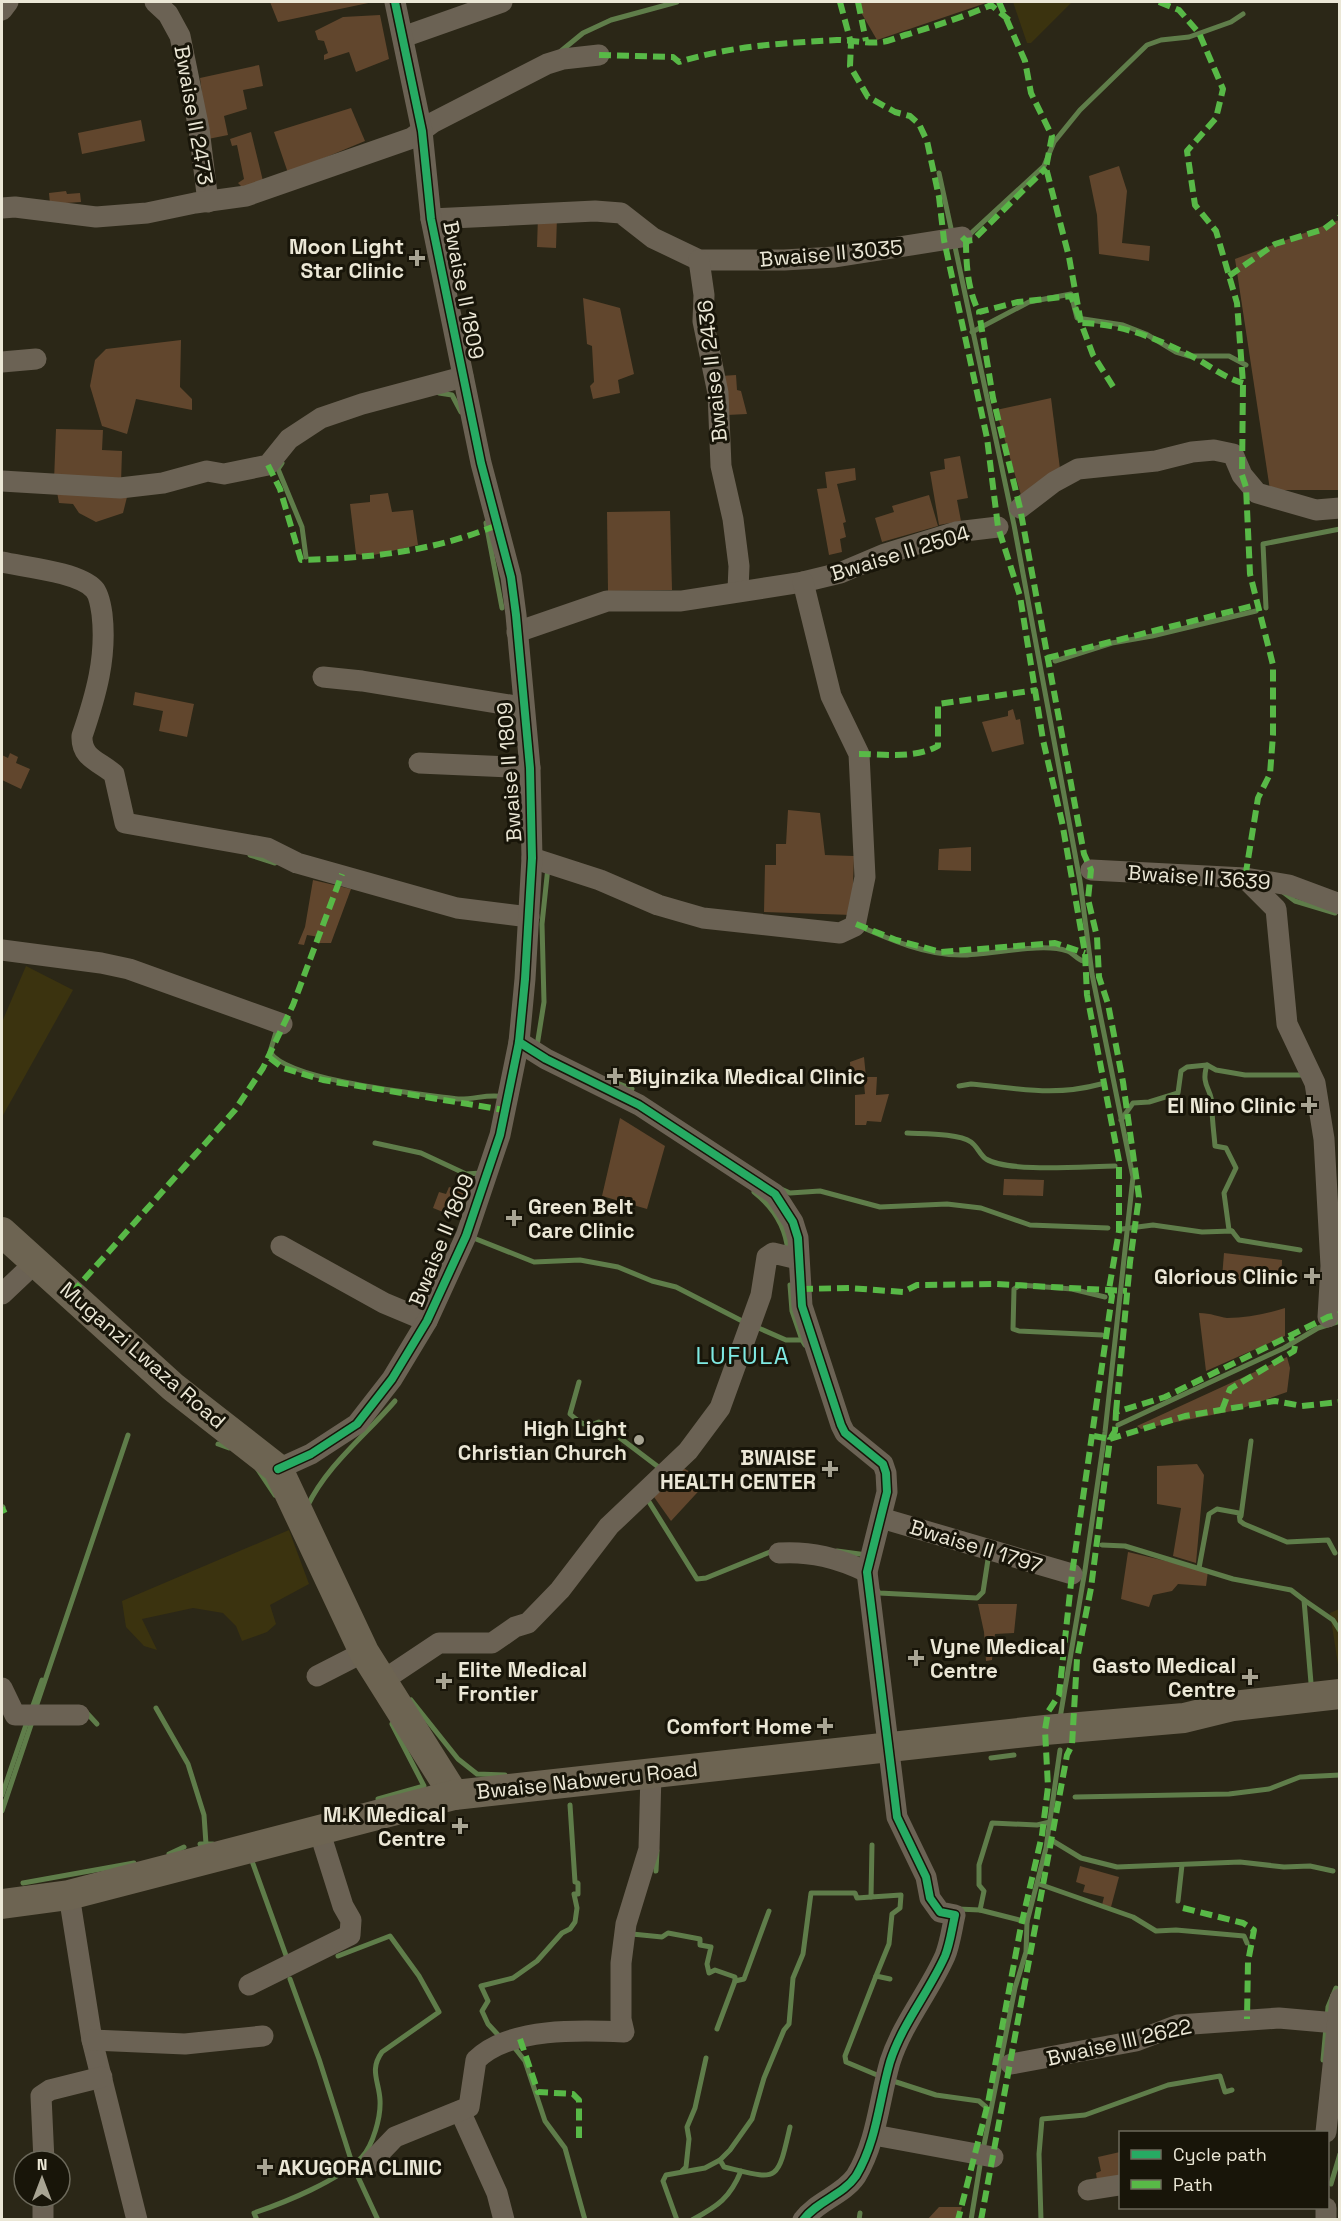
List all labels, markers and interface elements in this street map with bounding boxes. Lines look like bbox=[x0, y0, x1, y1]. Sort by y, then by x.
street label: Bwaise II 2473 bbox=[168, 43, 220, 187]
street label: Bwaise II 1809 bbox=[437, 218, 491, 362]
place label: Moon Light Star Clinic bbox=[289, 233, 404, 284]
street label: Bwaise II 3035 bbox=[758, 233, 904, 273]
marker: Moon Light Star Clinic bbox=[408, 249, 426, 267]
street label: Bwaise II 2436 bbox=[691, 298, 733, 444]
street label: Bwaise II 2504 bbox=[827, 519, 973, 587]
street label: Bwaise II 1809 bbox=[491, 701, 527, 843]
street label: Bwaise II 3639 bbox=[1127, 859, 1271, 895]
place label: Biyinzika Medical Clinic bbox=[628, 1063, 865, 1090]
marker: Biyinzika Medical Clinic bbox=[606, 1067, 624, 1085]
place label: El Nino Clinic bbox=[1167, 1092, 1296, 1119]
marker: El Nino Clinic bbox=[1300, 1096, 1318, 1114]
street label: Bwaise II 1809 bbox=[402, 1170, 480, 1310]
place label: Green Belt Care Clinic bbox=[528, 1193, 635, 1244]
marker: Green Belt Care Clinic bbox=[505, 1209, 523, 1227]
place label: Glorious Clinic bbox=[1154, 1263, 1298, 1290]
marker: Glorious Clinic bbox=[1303, 1267, 1321, 1285]
street label: Muganzi Lwaza Road bbox=[55, 1276, 231, 1434]
district label: LUFULA bbox=[696, 1340, 790, 1371]
place label: High Light Christian Church bbox=[458, 1415, 627, 1466]
marker: High Light Christian Church bbox=[632, 1433, 646, 1447]
place label: BWAISE HEALTH CENTER bbox=[660, 1444, 816, 1495]
marker: BWAISE HEALTH CENTER bbox=[821, 1460, 839, 1478]
street label: Bwaise II 1797 bbox=[906, 1513, 1046, 1579]
place label: Vyne Medical Centre bbox=[930, 1633, 1066, 1684]
marker: Vyne Medical Centre bbox=[907, 1649, 925, 1667]
place label: Gasto Medical Centre bbox=[1092, 1652, 1236, 1703]
place label: Elite Medical Frontier bbox=[458, 1656, 587, 1707]
marker: Gasto Medical Centre bbox=[1241, 1668, 1259, 1686]
marker: Elite Medical Frontier bbox=[435, 1672, 453, 1690]
place label: Comfort Home bbox=[666, 1713, 812, 1740]
marker: Comfort Home bbox=[816, 1717, 834, 1735]
street label: Bwaise Nabweru Road bbox=[475, 1755, 699, 1805]
place label: M.K Medical Centre bbox=[323, 1801, 446, 1852]
marker: M.K Medical Centre bbox=[451, 1817, 469, 1835]
street label: Bwaise III 2622 bbox=[1044, 2012, 1194, 2072]
legend bbox=[1119, 2131, 1329, 2209]
text: Cycle path bbox=[1173, 2143, 1267, 2166]
north arrow bbox=[12, 2149, 72, 2209]
text: N bbox=[37, 2154, 47, 2175]
place label: AKUGORA CLINIC bbox=[278, 2154, 442, 2181]
marker: AKUGORA CLINIC bbox=[256, 2158, 274, 2176]
text: Path bbox=[1173, 2173, 1213, 2196]

